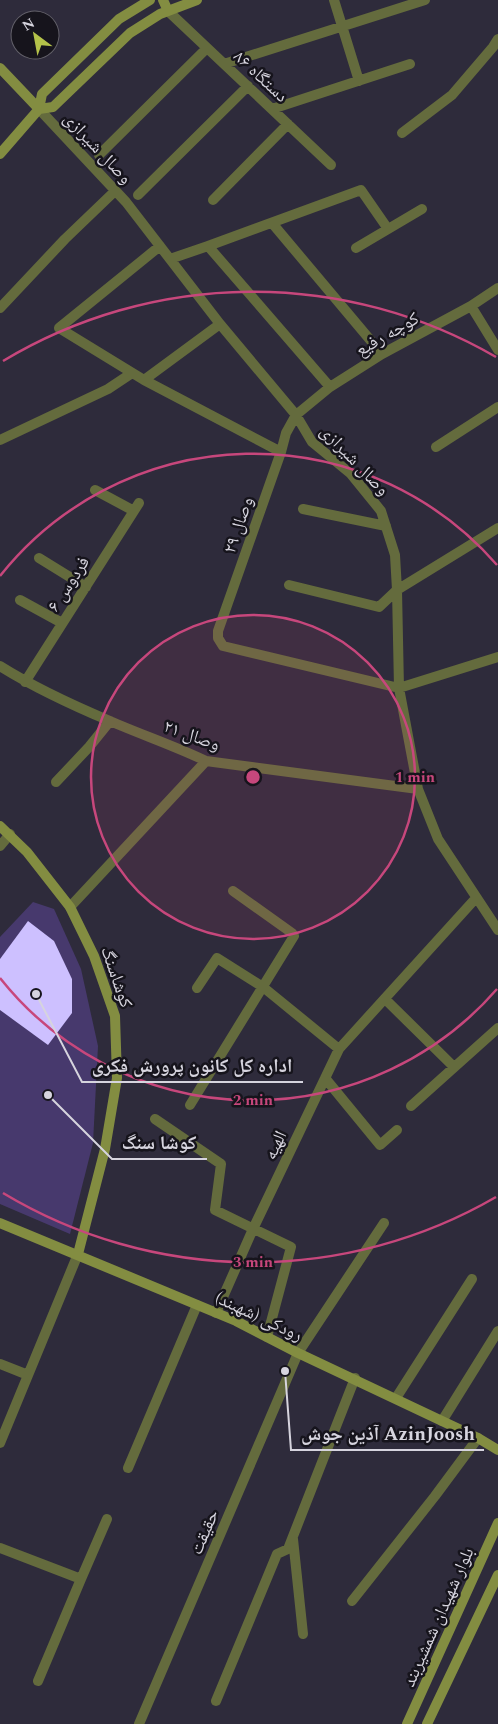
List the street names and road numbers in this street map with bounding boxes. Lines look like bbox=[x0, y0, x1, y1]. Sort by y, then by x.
street label: دستگاه ۸۶ bbox=[227, 44, 294, 109]
street label: وصال شیرازی bbox=[57, 106, 138, 191]
street label: کوچه رفیع bbox=[350, 305, 425, 364]
street label: وصال شیرازی bbox=[314, 418, 396, 502]
street label: وصال ۲۹ bbox=[216, 493, 261, 557]
street label: فردوس ۶ bbox=[40, 551, 97, 617]
street label: وصال ۲۱ bbox=[160, 713, 224, 758]
street label: کوشاسنگ bbox=[93, 943, 140, 1012]
street label: الهیه bbox=[257, 1126, 294, 1164]
street label: رودکی (شهبند) bbox=[211, 1284, 307, 1349]
street label: حقیقت bbox=[183, 1505, 226, 1559]
street label: بلوار شهیدان شمشیربند bbox=[396, 1543, 481, 1691]

